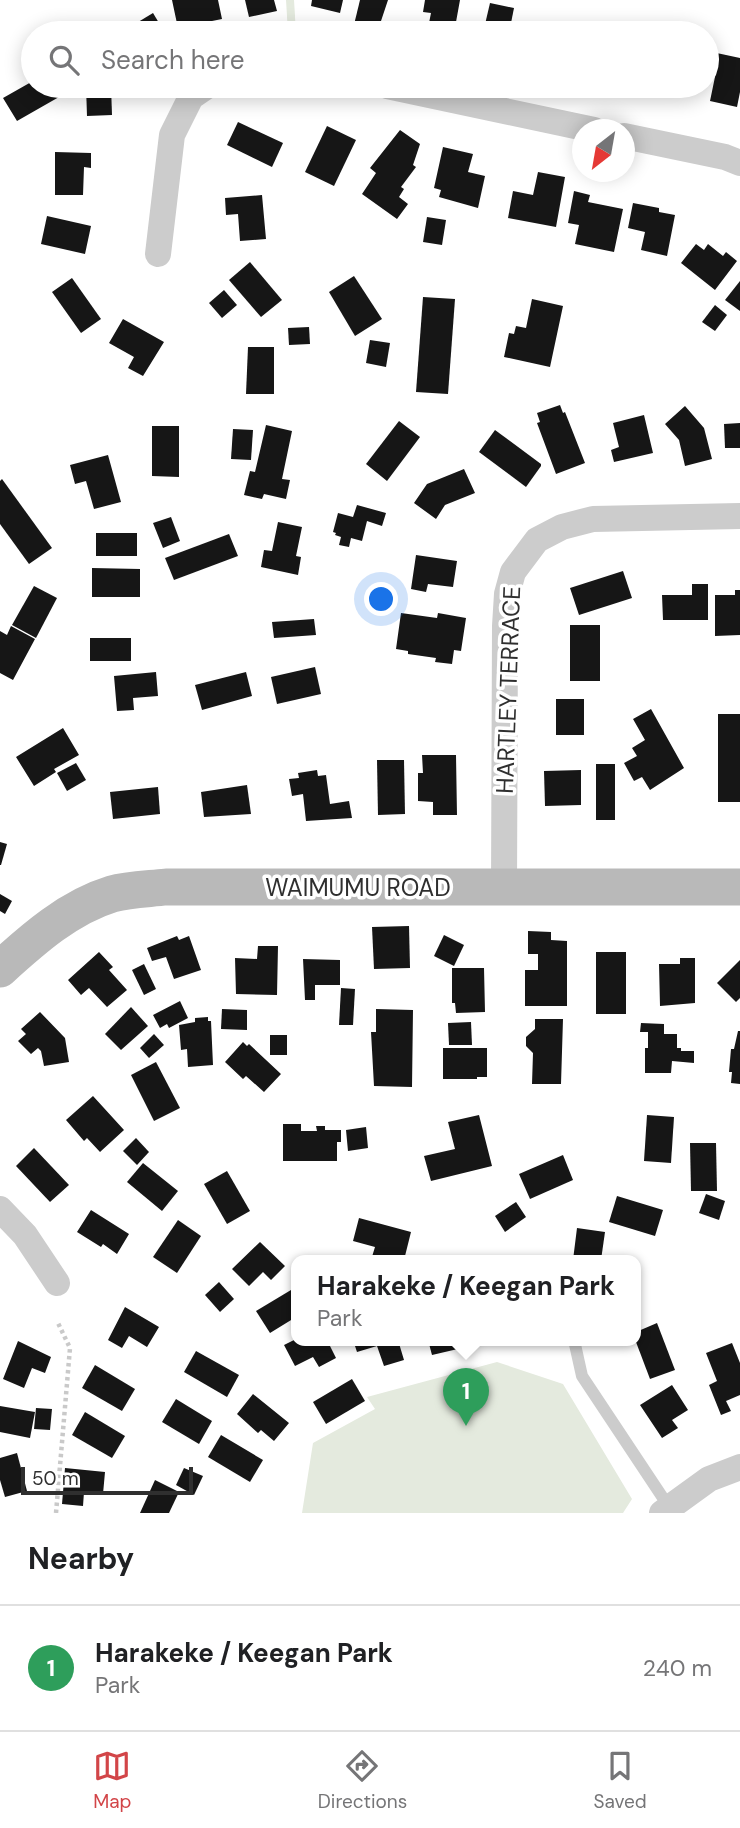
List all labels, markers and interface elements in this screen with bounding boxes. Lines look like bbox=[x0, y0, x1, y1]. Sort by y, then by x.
search box bbox=[21, 21, 719, 98]
icon: search bbox=[45, 41, 83, 79]
text: Search here bbox=[101, 43, 244, 77]
north arrow bbox=[572, 119, 635, 182]
your location bbox=[364, 582, 398, 616]
street label: HARTLEY TERRACE bbox=[489, 586, 527, 794]
street label: WAIMUMU ROAD bbox=[265, 872, 451, 903]
popup bbox=[291, 1255, 641, 1346]
text: Harakeke / Keegan Park bbox=[317, 1269, 615, 1303]
text: Park bbox=[317, 1303, 362, 1333]
pin: 1 bbox=[443, 1368, 489, 1426]
scale bar bbox=[21, 1464, 192, 1496]
text: 50 m bbox=[32, 1466, 79, 1491]
text: Nearby bbox=[28, 1539, 134, 1578]
text: Harakeke / Keegan Park bbox=[95, 1636, 393, 1670]
text: 1 bbox=[47, 1653, 55, 1683]
text: 240 m bbox=[643, 1653, 712, 1683]
text: Park bbox=[95, 1670, 140, 1700]
tab: Map bbox=[93, 1747, 131, 1814]
tab: Directions bbox=[318, 1747, 407, 1814]
tab: Saved bbox=[594, 1747, 647, 1814]

